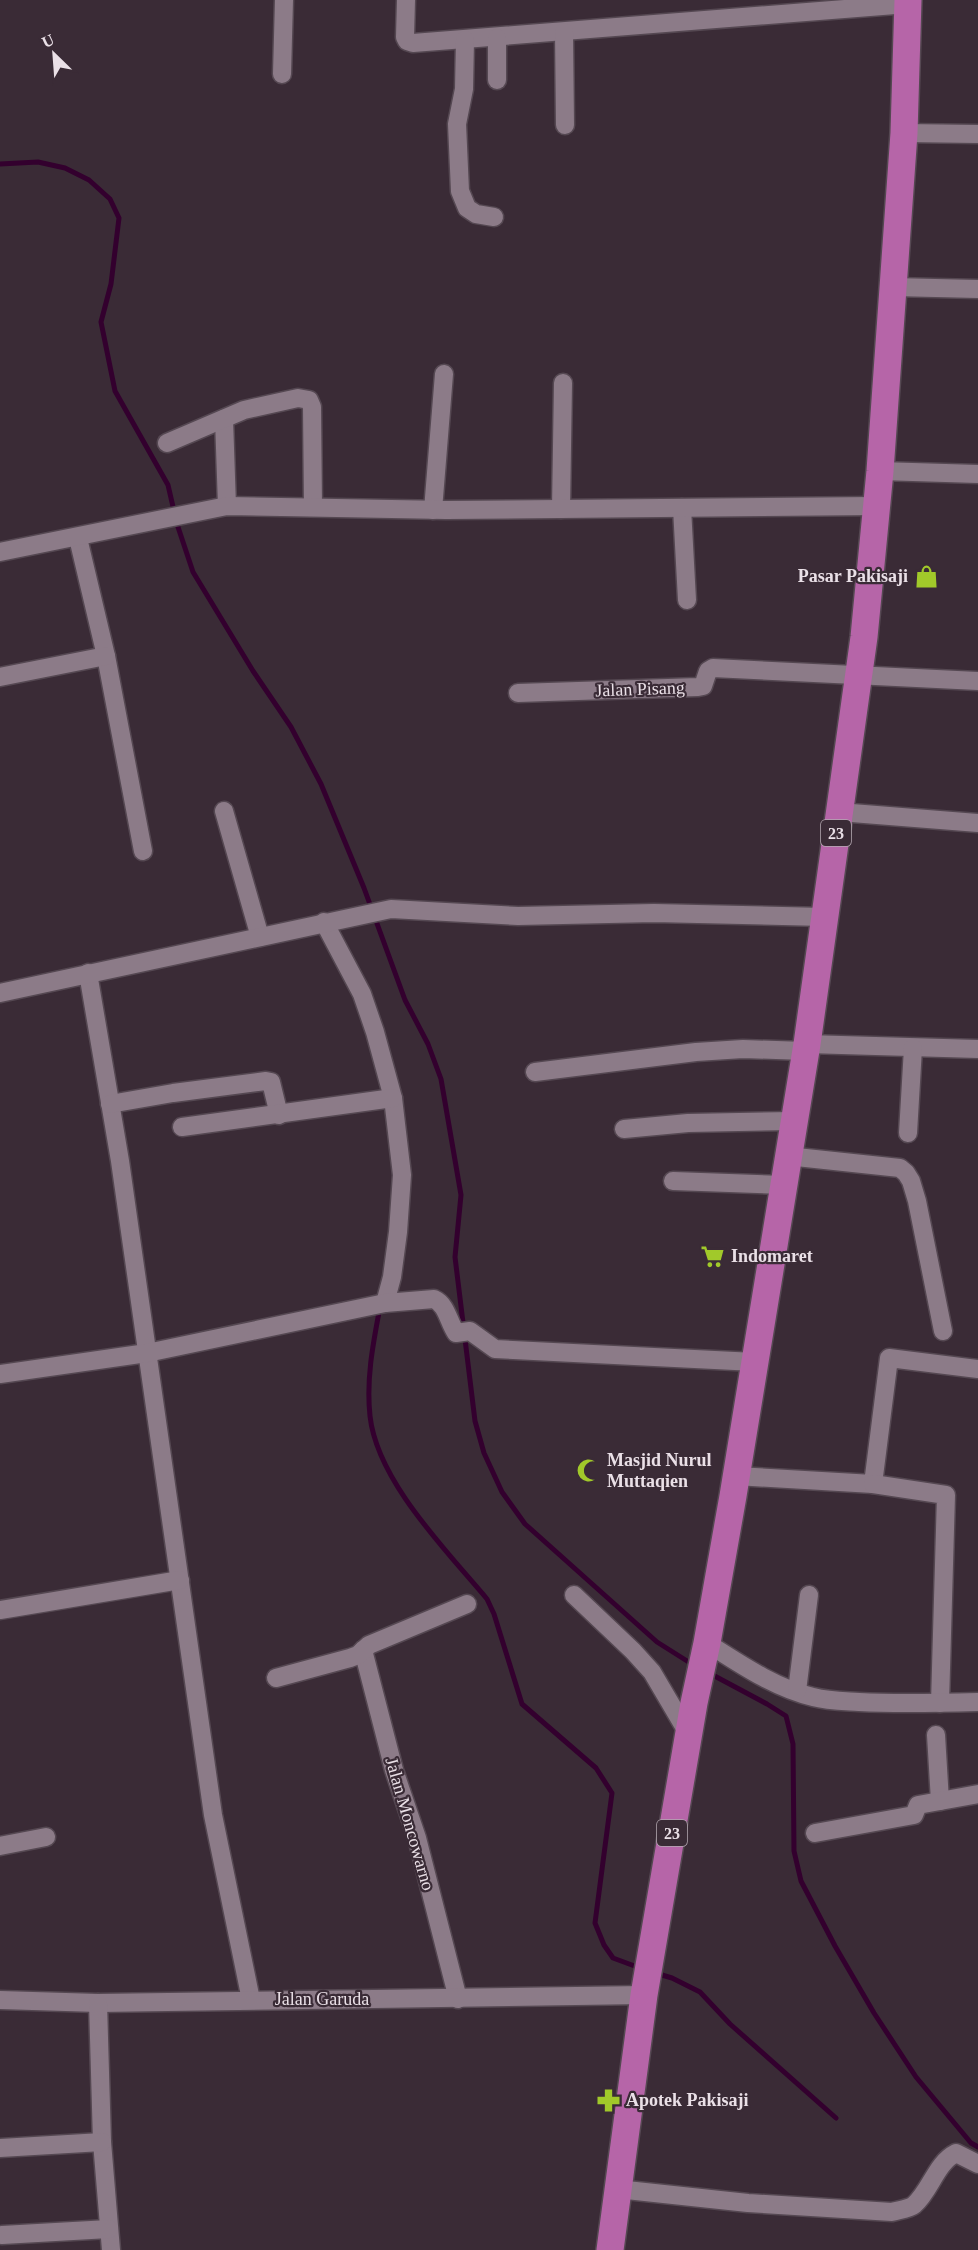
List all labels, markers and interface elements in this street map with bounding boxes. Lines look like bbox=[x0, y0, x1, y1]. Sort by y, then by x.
north arrow bbox=[24, 24, 84, 84]
text: U bbox=[39, 31, 57, 51]
shop icon: Pasar Pakisaji bbox=[913, 563, 939, 589]
place label: Pasar Pakisaji bbox=[798, 566, 908, 586]
street label: Jalan Pisang bbox=[595, 677, 685, 701]
road number: 23 bbox=[821, 820, 851, 846]
supermarket icon: Indomaret bbox=[700, 1243, 726, 1269]
place label: Indomaret bbox=[731, 1246, 813, 1266]
place label: Masjid Nurul Muttaqien bbox=[607, 1450, 712, 1491]
mosque icon: Masjid Nurul Muttaqien bbox=[576, 1457, 602, 1483]
street label: Jalan Moncowarno bbox=[381, 1755, 439, 1893]
road number: 23 bbox=[657, 1820, 687, 1846]
street label: Jalan Garuda bbox=[275, 1989, 369, 2009]
pharmacy icon: Apotek Pakisaji bbox=[595, 2087, 621, 2113]
place label: Apotek Pakisaji bbox=[626, 2090, 749, 2110]

